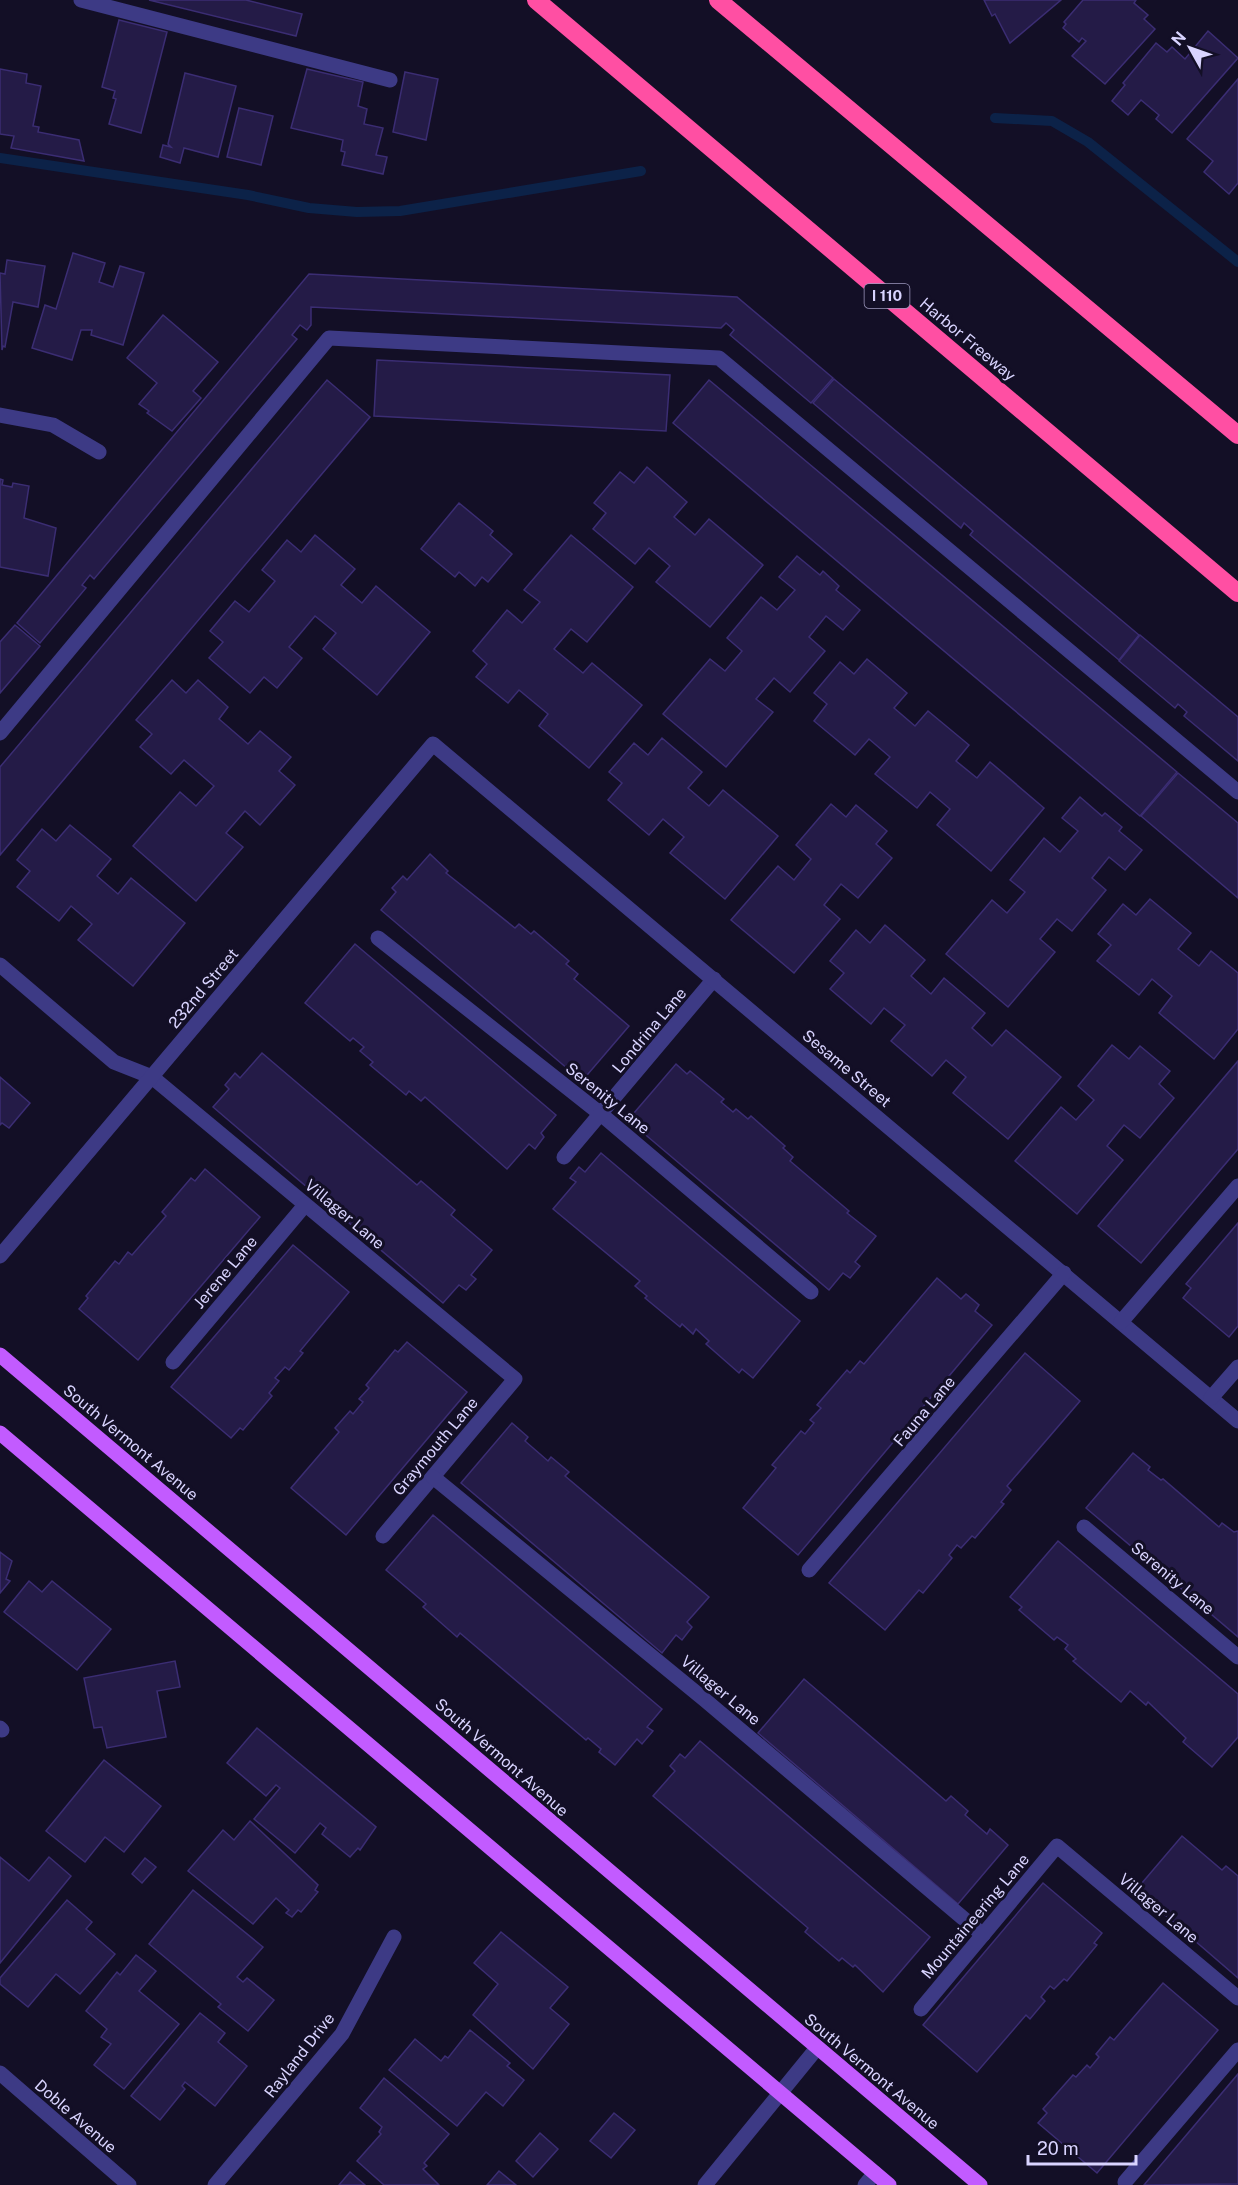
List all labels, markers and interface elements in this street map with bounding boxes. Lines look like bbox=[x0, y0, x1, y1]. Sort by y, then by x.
north arrow bbox=[1160, 18, 1220, 78]
text: N bbox=[1168, 28, 1190, 50]
road number: I 110 bbox=[864, 284, 910, 308]
street label: Harbor Freeway bbox=[916, 294, 1020, 385]
street label: 232nd Street bbox=[164, 944, 242, 1032]
street label: Londrina Lane bbox=[608, 984, 690, 1077]
street label: Sesame Street bbox=[798, 1026, 895, 1111]
street label: Serenity Lane bbox=[562, 1059, 654, 1138]
street label: Villager Lane bbox=[301, 1176, 388, 1253]
street label: Jerene Lane bbox=[190, 1232, 261, 1312]
street label: Fauna Lane bbox=[890, 1372, 959, 1450]
street label: South Vermont Avenue bbox=[59, 1380, 202, 1504]
street label: Graymouth Lane bbox=[389, 1393, 482, 1499]
street label: Serenity Lane bbox=[1127, 1538, 1218, 1619]
street label: Villager Lane bbox=[677, 1652, 764, 1729]
street label: South Vermont Avenue bbox=[431, 1694, 572, 1820]
street label: Mountaineering Lane bbox=[918, 1850, 1033, 1983]
street label: Villager Lane bbox=[1115, 1870, 1202, 1947]
street label: Rayland Drive bbox=[260, 2009, 338, 2101]
street label: South Vermont Avenue bbox=[800, 2009, 943, 2133]
street label: Doble Avenue bbox=[31, 2076, 120, 2157]
scale bar bbox=[1028, 2128, 1136, 2166]
text: 20 m bbox=[1037, 2138, 1079, 2159]

